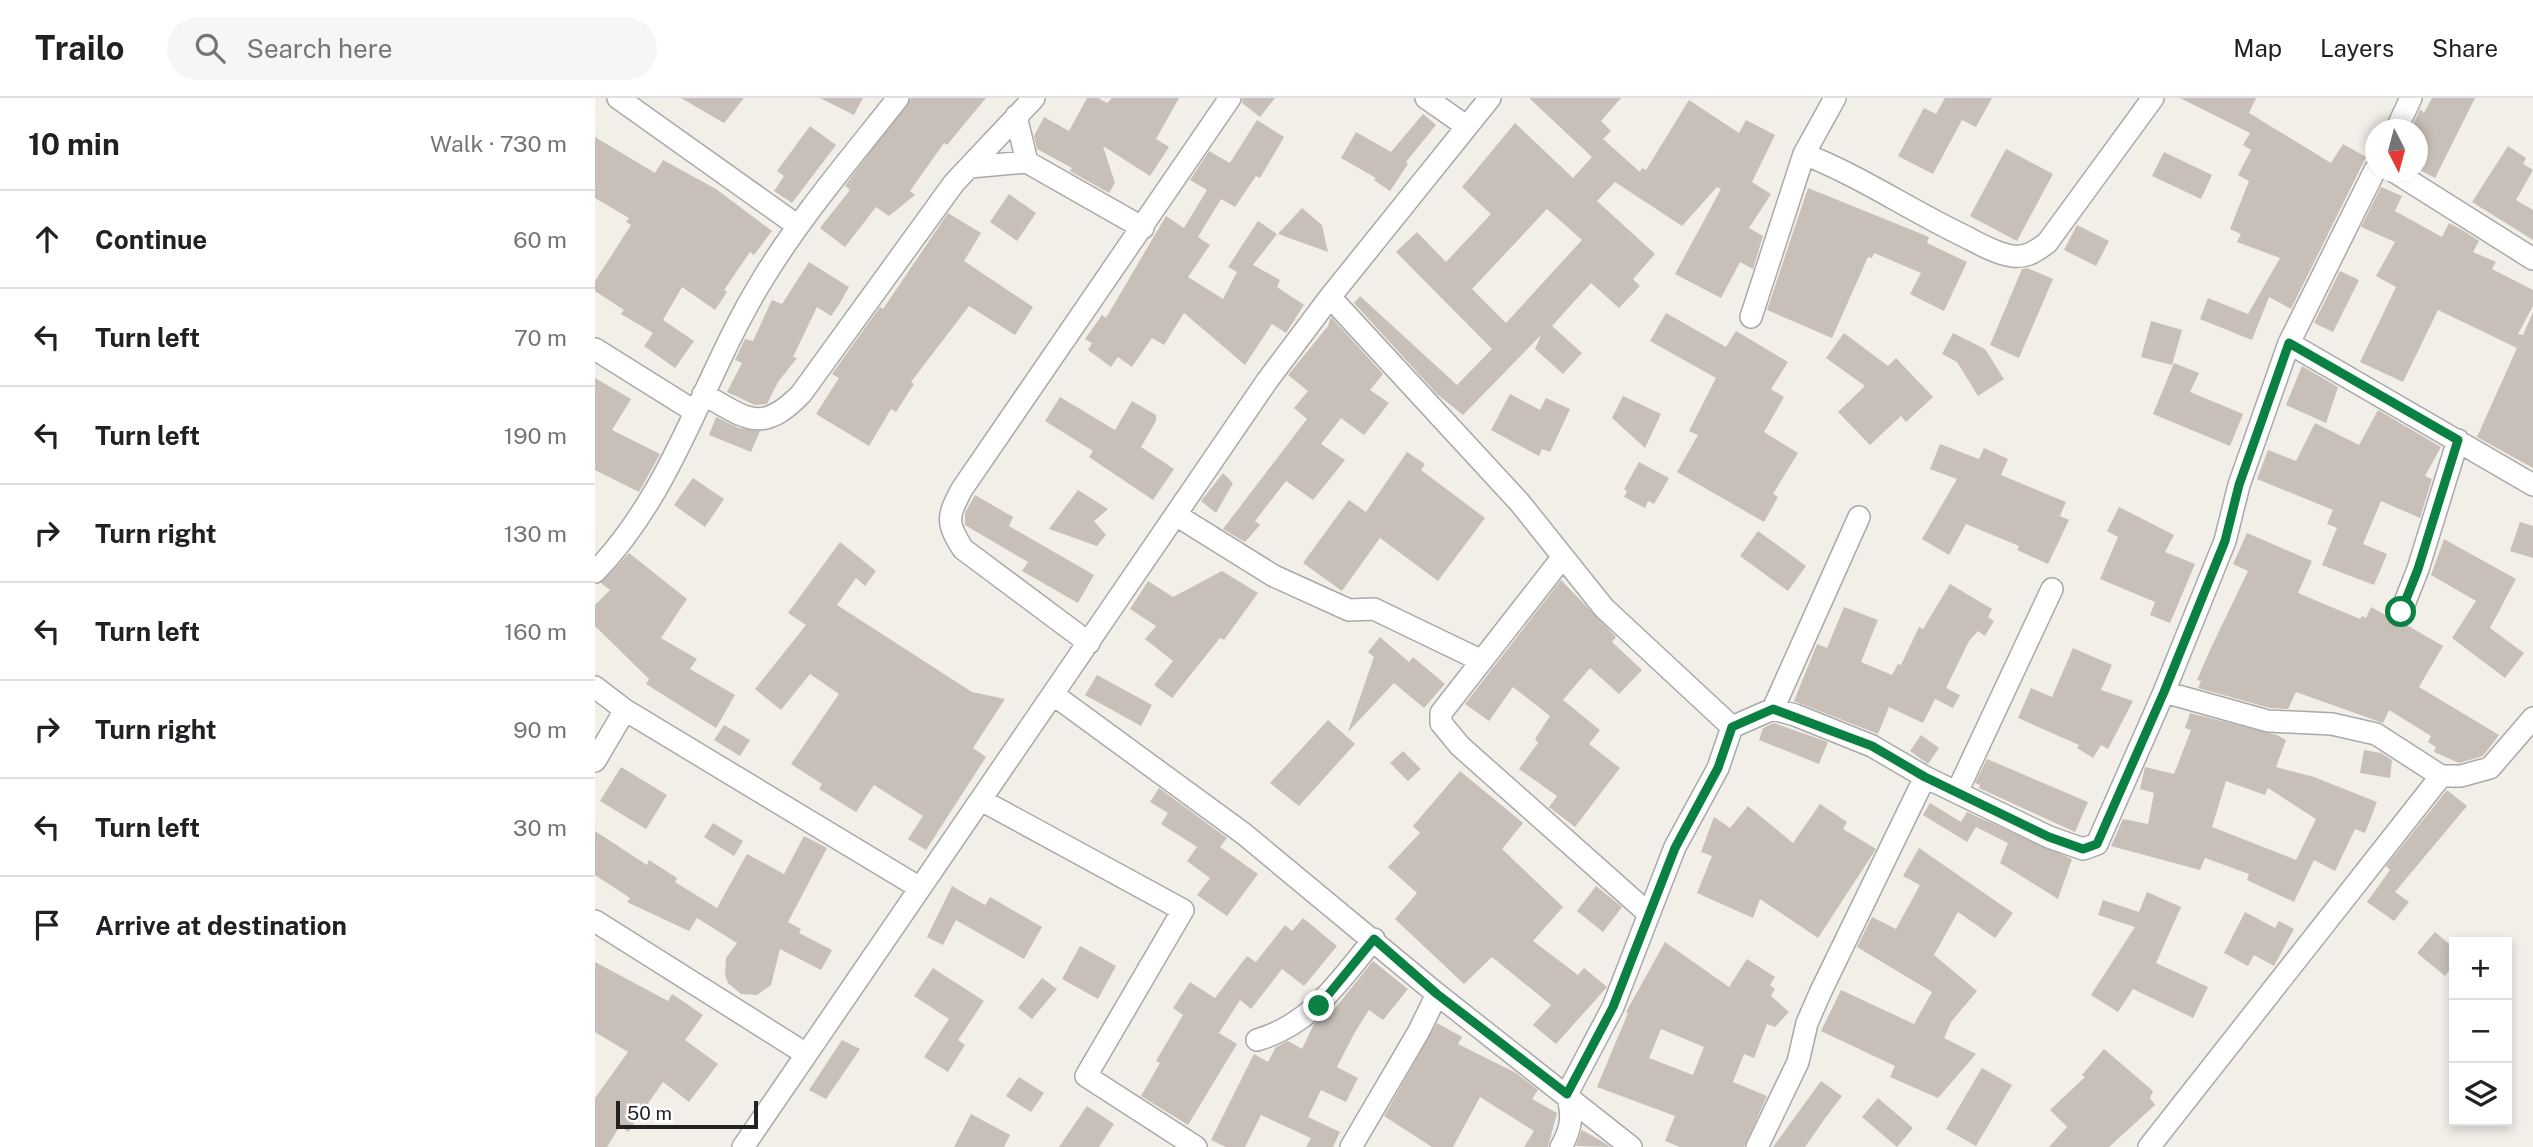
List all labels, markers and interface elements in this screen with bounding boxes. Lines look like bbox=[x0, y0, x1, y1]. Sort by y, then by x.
search box bbox=[167, 17, 657, 80]
text: Trailo bbox=[35, 29, 125, 67]
icon: search bbox=[191, 29, 229, 67]
text: Search here bbox=[247, 33, 392, 64]
text: Map bbox=[2233, 34, 2282, 62]
text: Layers bbox=[2320, 34, 2394, 62]
text: Share bbox=[2432, 34, 2498, 62]
north arrow bbox=[2365, 119, 2428, 182]
text: 10 min bbox=[28, 126, 120, 162]
text: Walk · 730 m bbox=[430, 130, 567, 157]
icon: ahead bbox=[28, 220, 66, 258]
text: Continue bbox=[95, 224, 207, 255]
text: 60 m bbox=[513, 226, 567, 253]
icon: left bbox=[28, 318, 66, 356]
text: Turn left bbox=[95, 322, 200, 353]
text: 70 m bbox=[514, 324, 567, 351]
icon: left bbox=[28, 416, 66, 454]
text: Turn left bbox=[95, 420, 200, 451]
text: 190 m bbox=[504, 422, 567, 449]
icon: right bbox=[28, 514, 66, 552]
text: Turn right bbox=[95, 518, 217, 549]
text: 130 m bbox=[504, 520, 567, 547]
route start bbox=[2385, 596, 2416, 627]
icon: left bbox=[28, 612, 66, 650]
text: Turn left bbox=[95, 616, 200, 647]
text: 160 m bbox=[504, 618, 567, 645]
icon: right bbox=[28, 710, 66, 748]
text: Turn right bbox=[95, 714, 217, 745]
text: 90 m bbox=[513, 716, 567, 743]
icon: left bbox=[28, 808, 66, 846]
text: Turn left bbox=[95, 812, 200, 843]
text: 30 m bbox=[513, 814, 567, 841]
icon: arrive bbox=[28, 906, 66, 944]
text: Arrive at destination bbox=[95, 910, 347, 941]
map controls bbox=[2449, 937, 2512, 1126]
button: + bbox=[2449, 937, 2512, 1000]
route end bbox=[1303, 990, 1334, 1021]
button: − bbox=[2449, 1000, 2512, 1063]
button: layers bbox=[2449, 1063, 2512, 1126]
scale bar bbox=[616, 1098, 758, 1130]
text: 50 m bbox=[627, 1102, 672, 1124]

